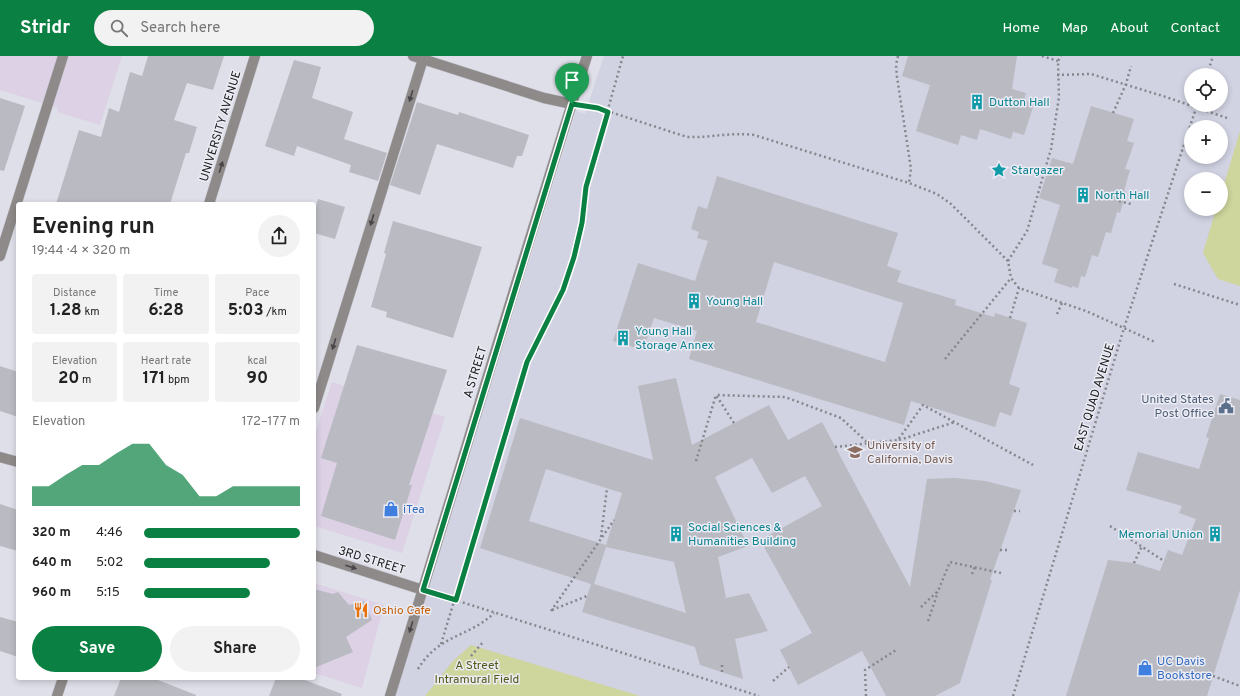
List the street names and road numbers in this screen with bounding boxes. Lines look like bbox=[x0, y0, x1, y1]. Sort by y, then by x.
street label: UNIVERSITY AVENUE bbox=[196, 69, 245, 184]
street label: EAST QUAD AVENUE bbox=[1071, 341, 1119, 453]
street label: A STREET bbox=[460, 344, 491, 400]
street label: 3RD STREET bbox=[336, 543, 407, 579]

